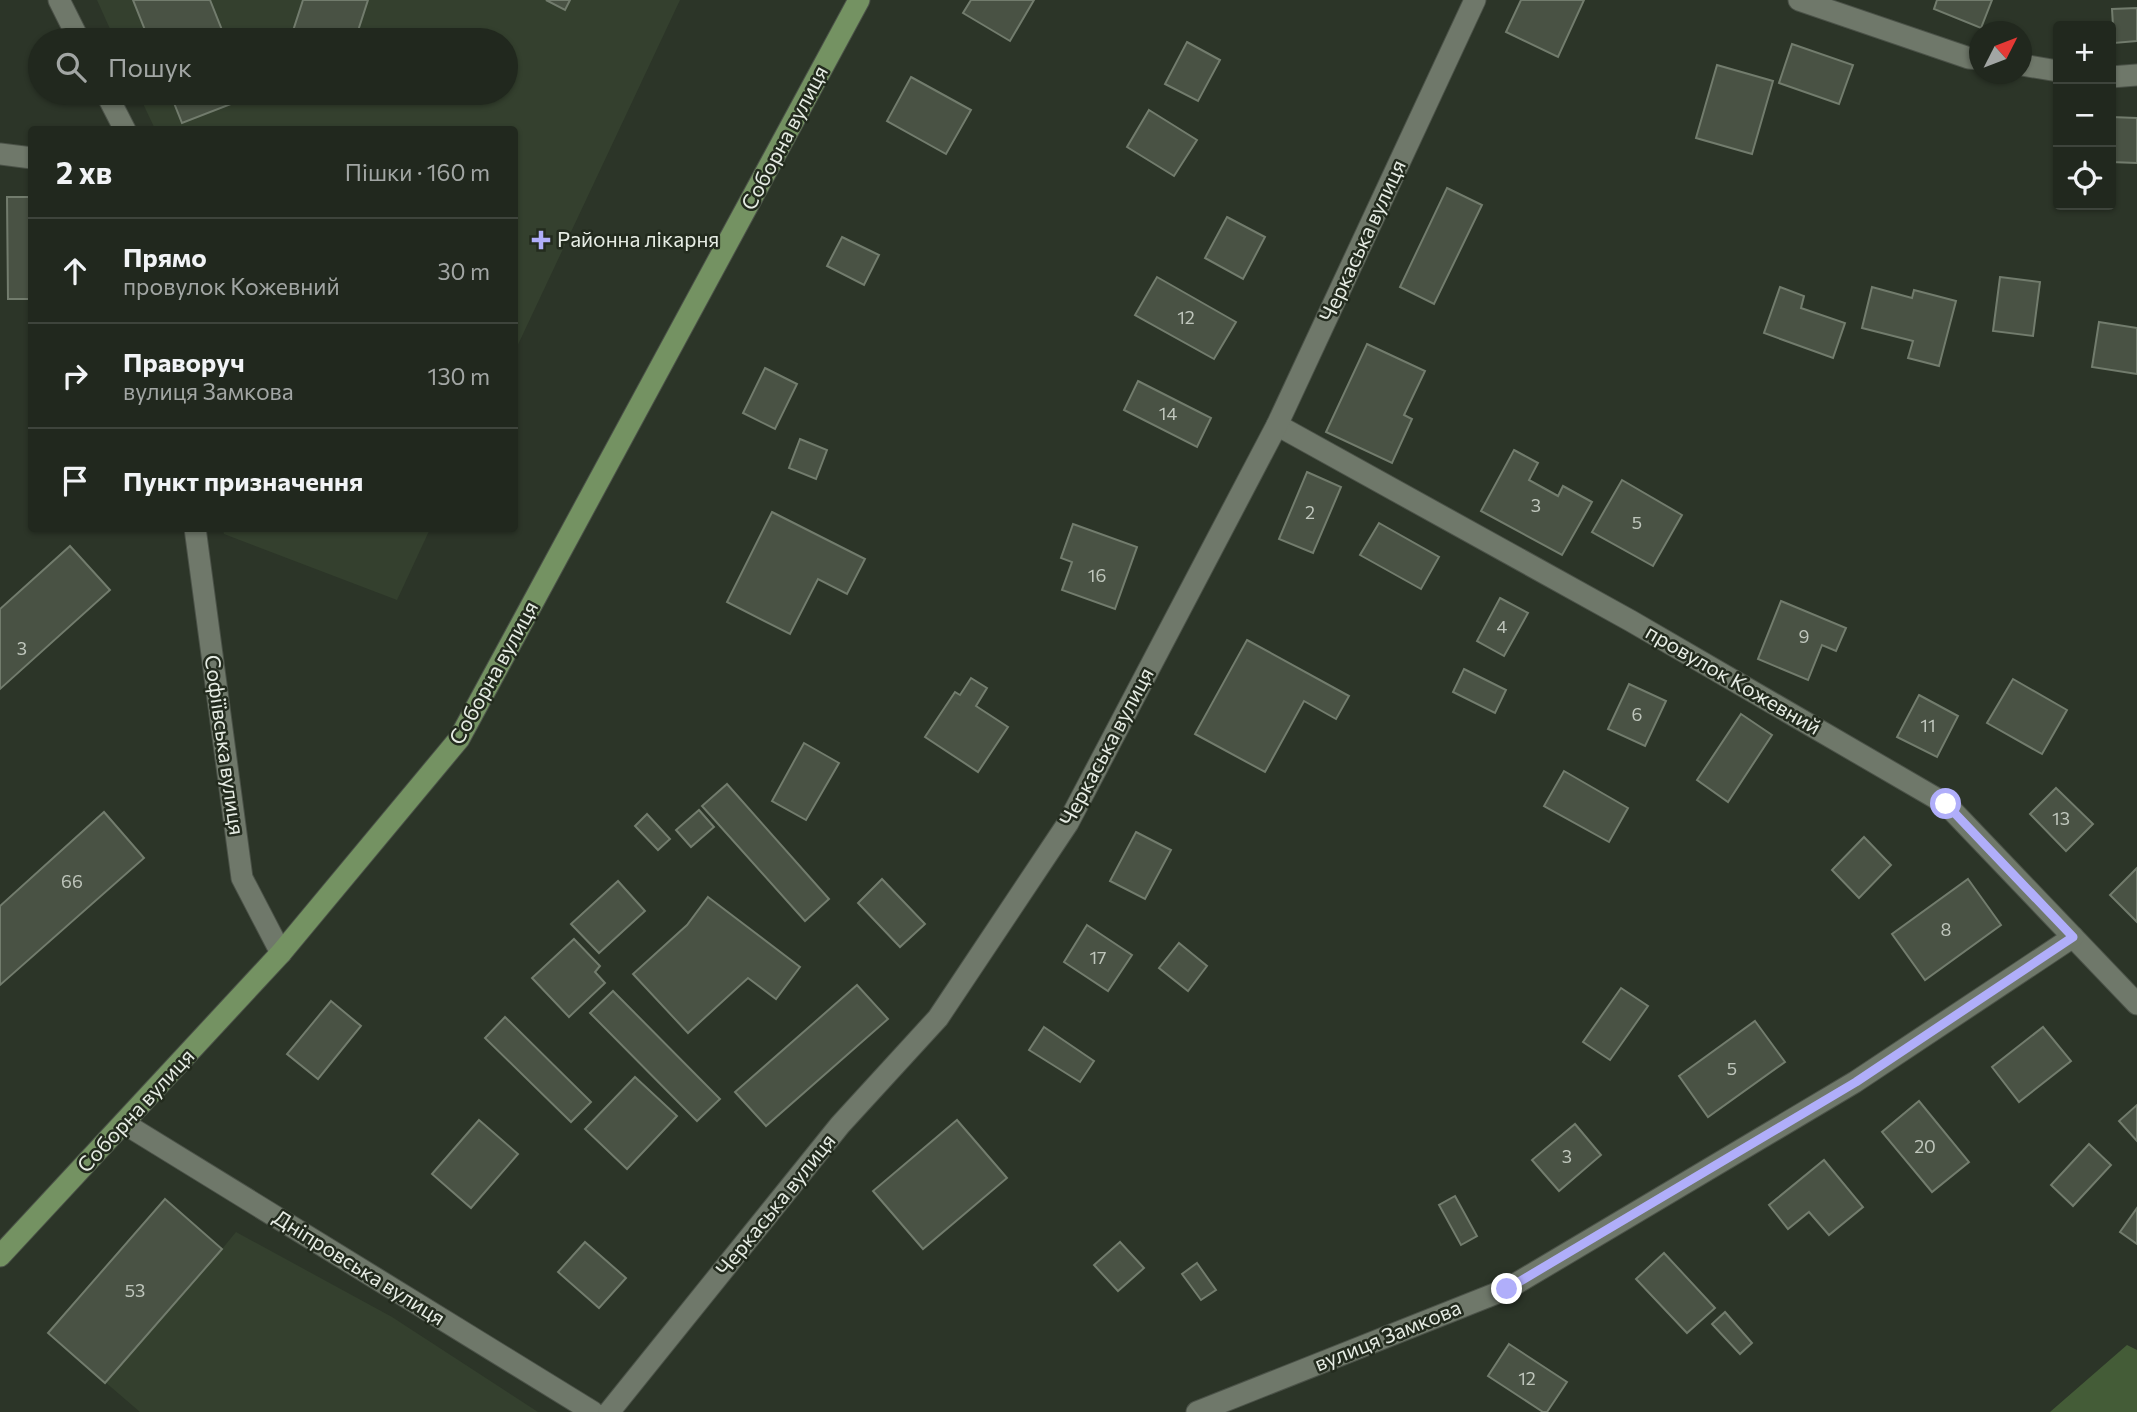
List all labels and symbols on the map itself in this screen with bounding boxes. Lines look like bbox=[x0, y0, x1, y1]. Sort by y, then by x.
north arrow bbox=[1969, 21, 2032, 84]
street label: Соборна вулиця bbox=[735, 61, 832, 214]
street label: Черкаська вулиця bbox=[1313, 155, 1410, 325]
place label: Районна лікарня bbox=[557, 226, 719, 251]
marker: Районна лікарня bbox=[531, 230, 551, 250]
house number: 12 bbox=[1177, 306, 1195, 328]
house number: 14 bbox=[1159, 402, 1177, 424]
house number: 3 bbox=[1531, 494, 1541, 516]
house number: 2 bbox=[1305, 501, 1315, 523]
house number: 5 bbox=[1632, 511, 1642, 533]
house number: 16 bbox=[1088, 564, 1106, 586]
street label: Соборна вулиця bbox=[443, 596, 542, 748]
house number: 4 bbox=[1497, 615, 1508, 637]
street label: провулок Кожевний bbox=[1642, 618, 1826, 739]
house number: 9 bbox=[1799, 625, 1809, 647]
house number: 3 bbox=[17, 637, 27, 659]
street label: Софіївська вулиця bbox=[200, 653, 251, 836]
street label: Черкаська вулиця bbox=[1053, 663, 1158, 830]
house number: 6 bbox=[1632, 703, 1642, 725]
house number: 11 bbox=[1920, 714, 1936, 736]
route start bbox=[1930, 788, 1961, 819]
house number: 13 bbox=[2052, 807, 2070, 829]
house number: 66 bbox=[61, 870, 83, 892]
house number: 8 bbox=[1941, 918, 1952, 940]
house number: 17 bbox=[1089, 946, 1107, 968]
street label: Соборна вулиця bbox=[71, 1043, 199, 1177]
house number: 5 bbox=[1727, 1057, 1737, 1079]
street label: Черкаська вулиця bbox=[710, 1128, 840, 1280]
house number: 20 bbox=[1914, 1135, 1936, 1157]
house number: 3 bbox=[1562, 1145, 1572, 1167]
street label: Дніпровська вулиця bbox=[269, 1204, 450, 1330]
route end bbox=[1491, 1273, 1522, 1304]
house number: 53 bbox=[125, 1279, 145, 1301]
street label: вулиця Замкова bbox=[1310, 1294, 1464, 1375]
house number: 12 bbox=[1518, 1367, 1536, 1389]

